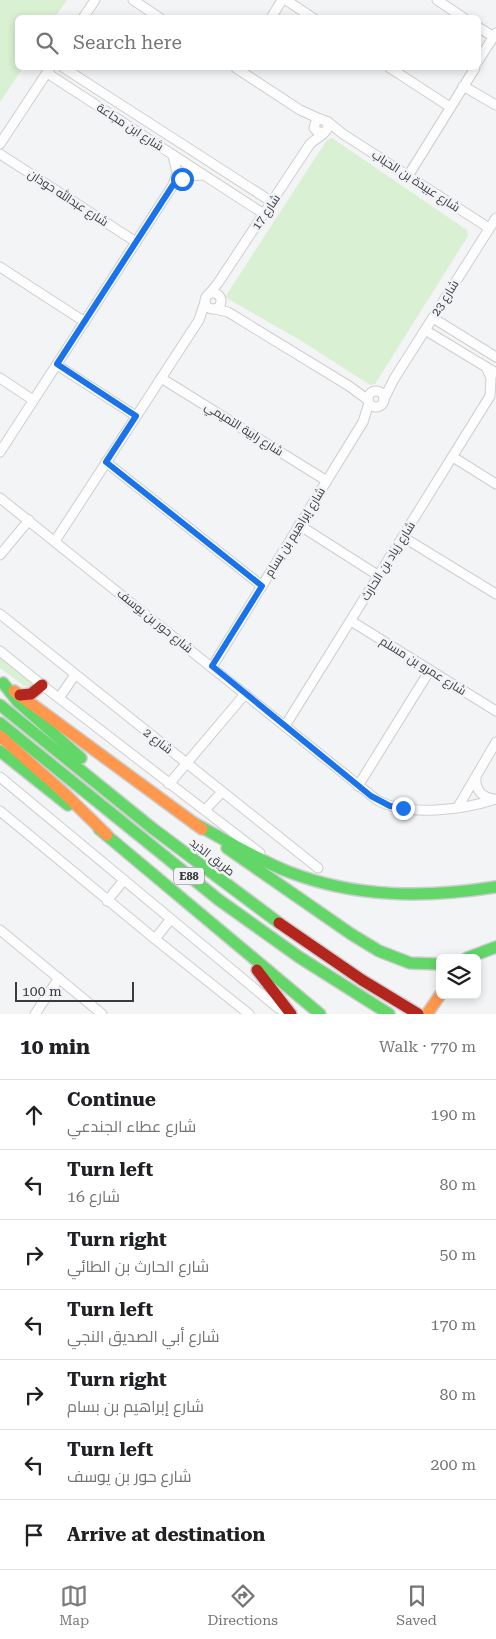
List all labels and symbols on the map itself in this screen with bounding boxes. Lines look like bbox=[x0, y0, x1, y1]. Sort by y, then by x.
street label: شارع ابن مجاعة bbox=[93, 100, 166, 155]
street label: شارع عبيدة بن الحباب bbox=[369, 147, 463, 215]
street label: شارع عبدالله حوذان bbox=[25, 166, 111, 230]
route start bbox=[171, 168, 194, 191]
street label: شارع 17 bbox=[249, 192, 284, 233]
street label: شارع 23 bbox=[429, 277, 462, 319]
street label: شارع رابية التميمي bbox=[201, 399, 286, 461]
street label: شارع إبراهيم بن بسام bbox=[262, 485, 329, 580]
street label: شارع زياد بن الحارث bbox=[358, 519, 419, 604]
street label: شارع حور بن يوسف bbox=[114, 586, 196, 657]
street label: شارع عمرو بن مسلم bbox=[377, 634, 469, 699]
street label: شارع 2 bbox=[140, 725, 175, 758]
route end bbox=[392, 797, 415, 820]
street label: طريق الذيد bbox=[187, 835, 237, 879]
road number: E88 bbox=[174, 868, 204, 884]
scale bar bbox=[15, 979, 134, 1002]

